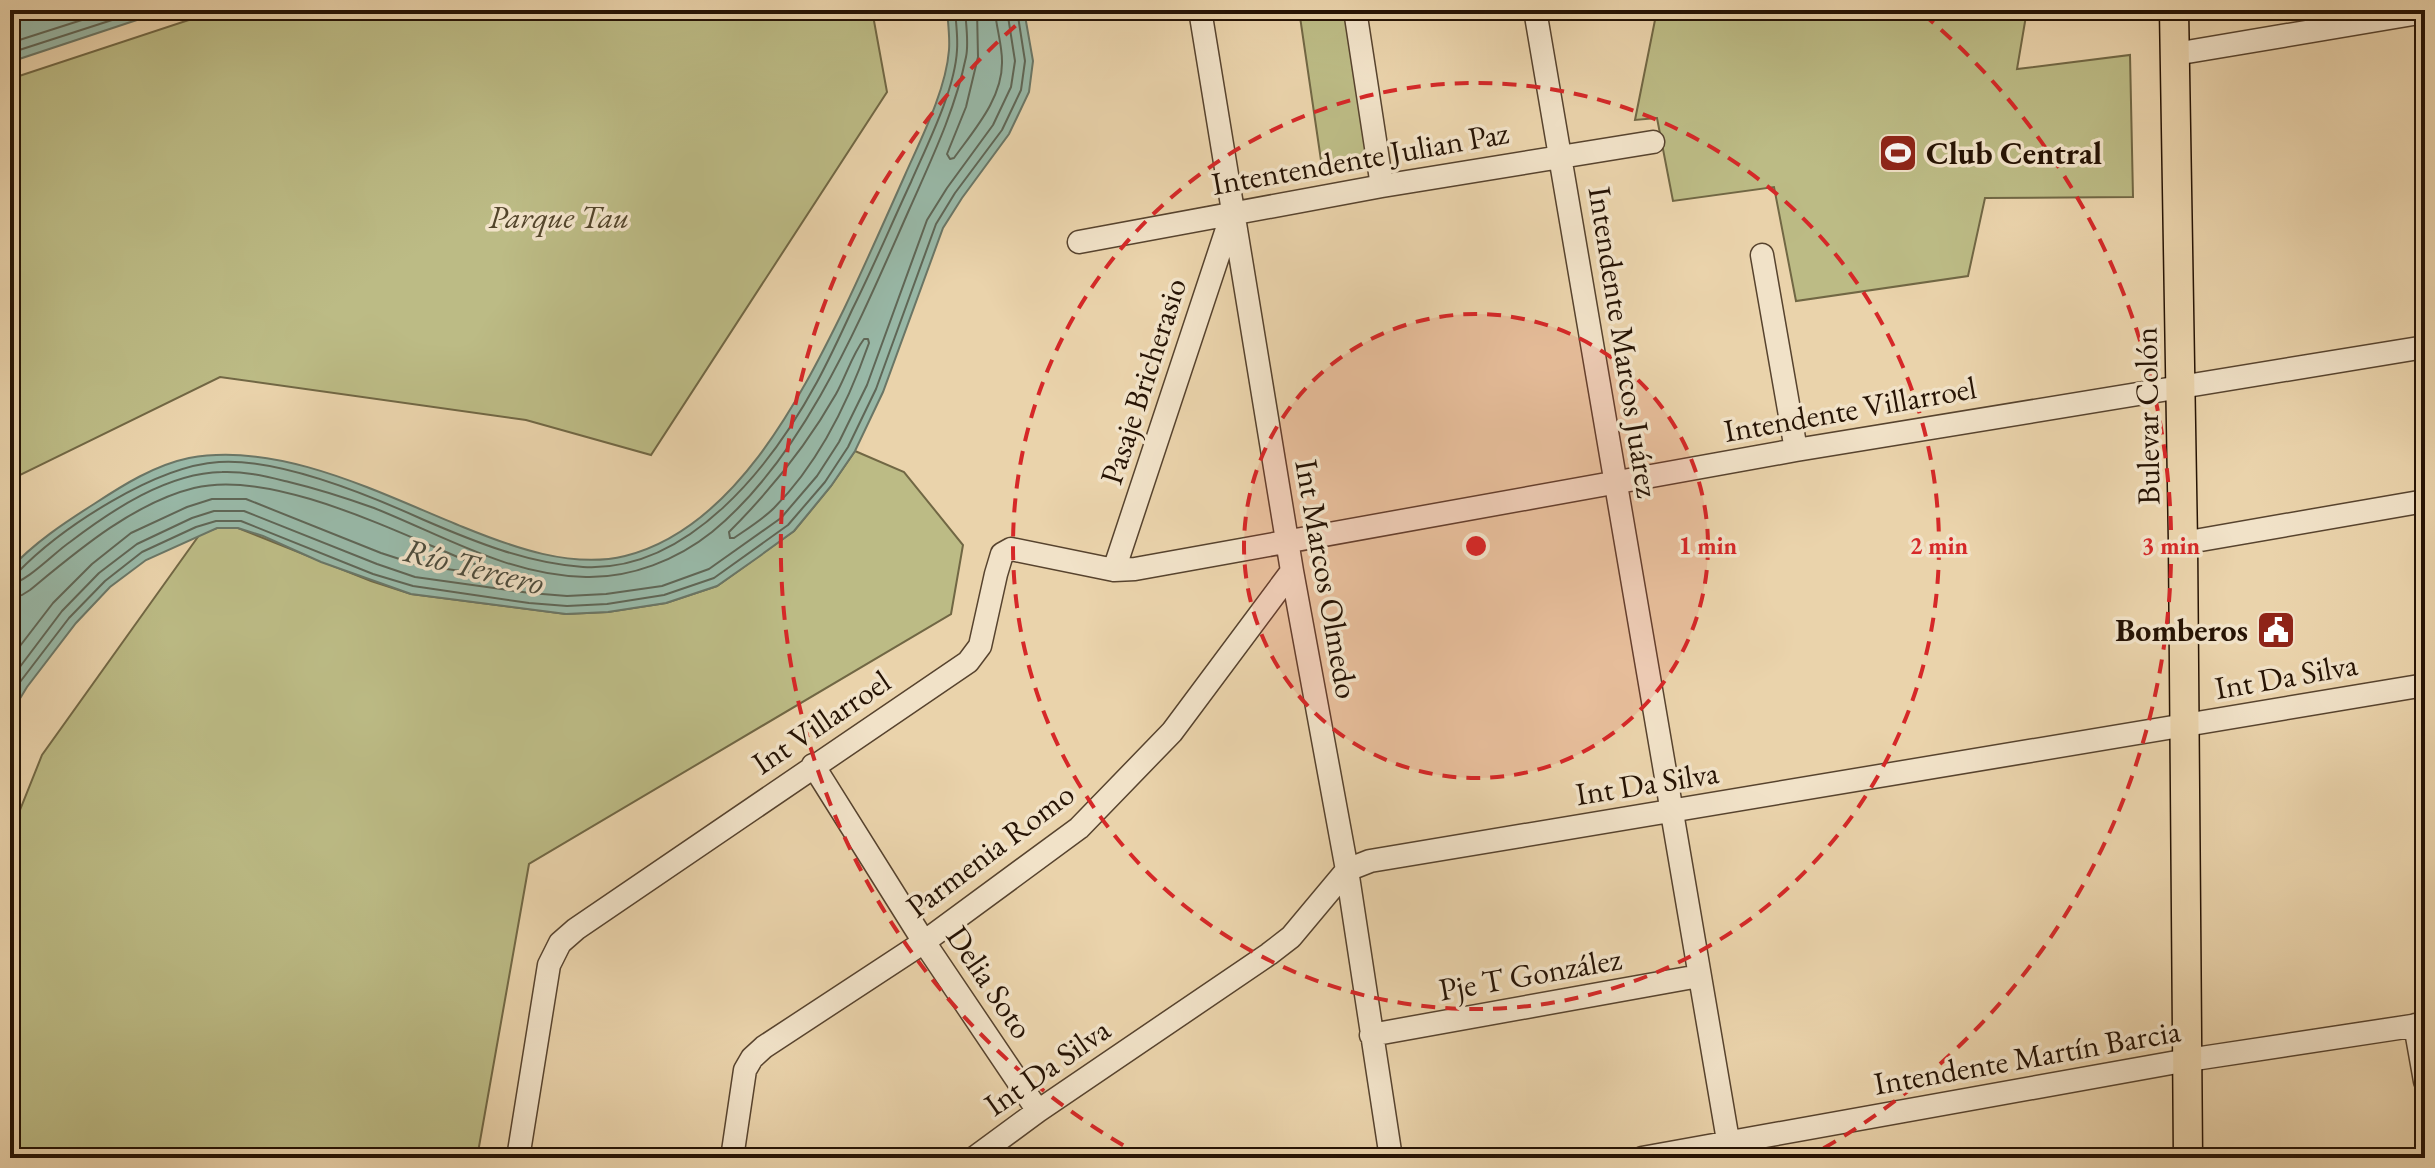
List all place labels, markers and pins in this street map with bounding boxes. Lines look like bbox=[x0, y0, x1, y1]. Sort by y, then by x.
sports icon: Club Central bbox=[1877, 132, 1919, 174]
place label: Club Central bbox=[1926, 132, 2102, 174]
centre of rings bbox=[1462, 532, 1490, 560]
place label: Bomberos bbox=[2115, 609, 2248, 651]
public building icon: Bomberos bbox=[2255, 609, 2297, 651]

